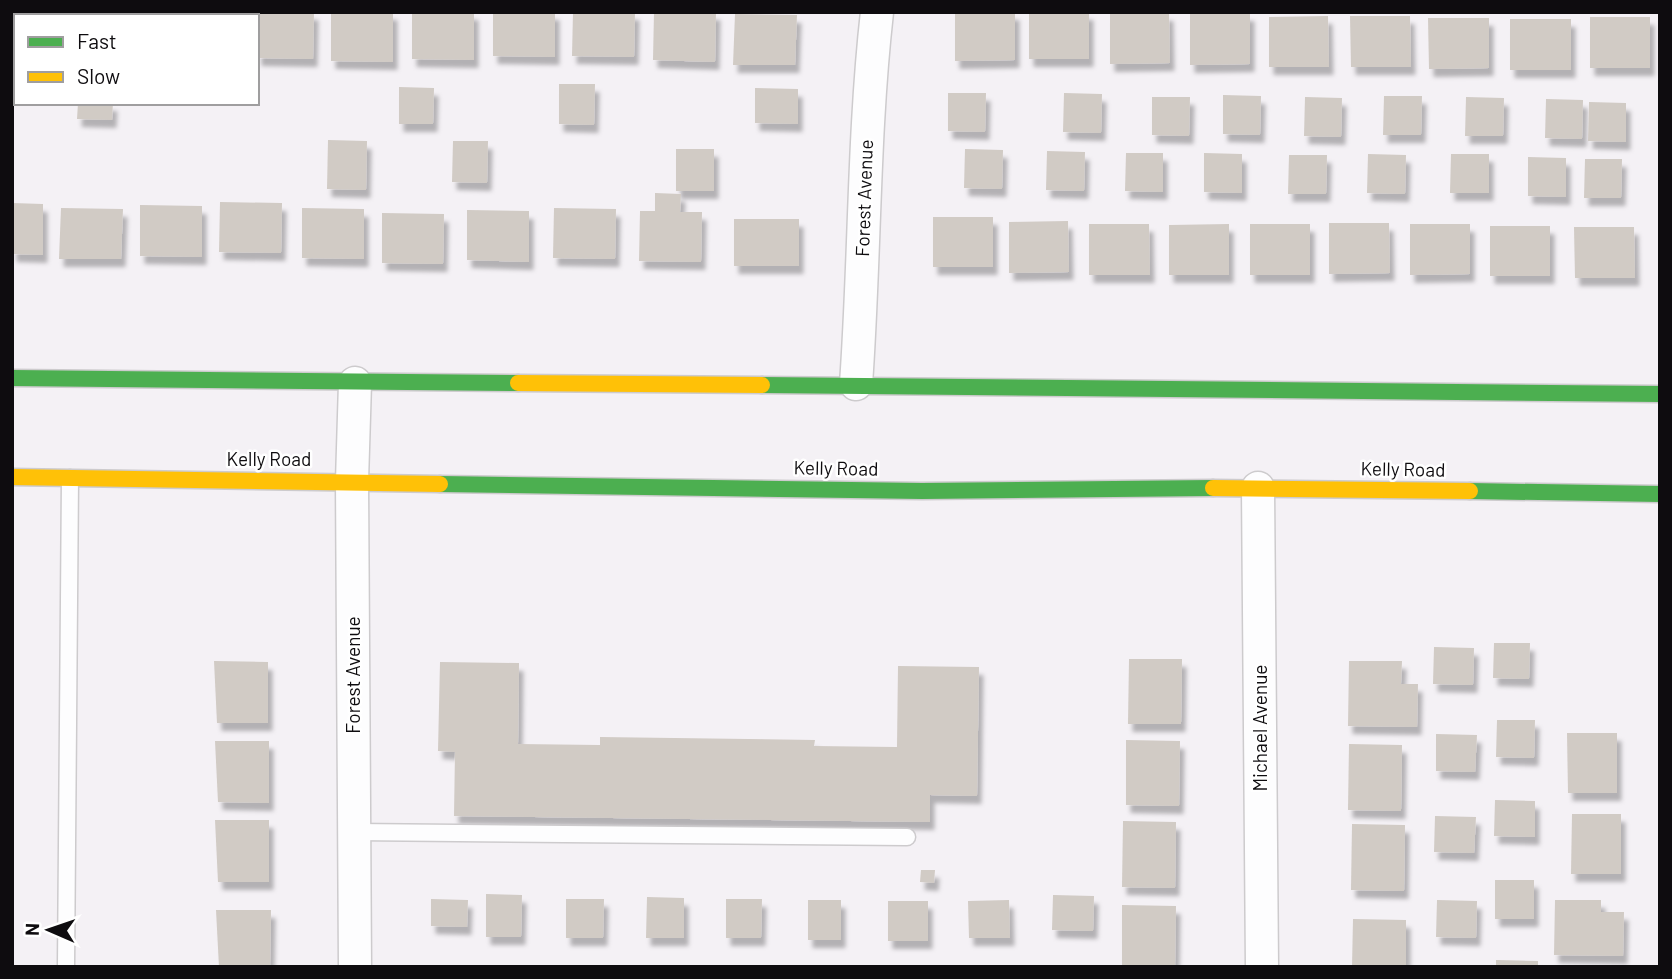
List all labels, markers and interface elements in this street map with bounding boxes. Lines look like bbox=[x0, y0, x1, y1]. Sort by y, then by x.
legend bbox=[14, 14, 259, 105]
text: Fast bbox=[77, 28, 117, 53]
text: Slow bbox=[77, 63, 120, 88]
street label: Forest Avenue bbox=[850, 139, 877, 257]
street label: Kelly Road bbox=[227, 447, 311, 470]
street label: Kelly Road bbox=[793, 455, 879, 480]
street label: Kelly Road bbox=[1360, 456, 1446, 481]
street label: Forest Avenue bbox=[341, 616, 364, 734]
street label: Michael Avenue bbox=[1248, 665, 1271, 791]
north arrow bbox=[14, 895, 84, 965]
text: N bbox=[20, 923, 43, 936]

